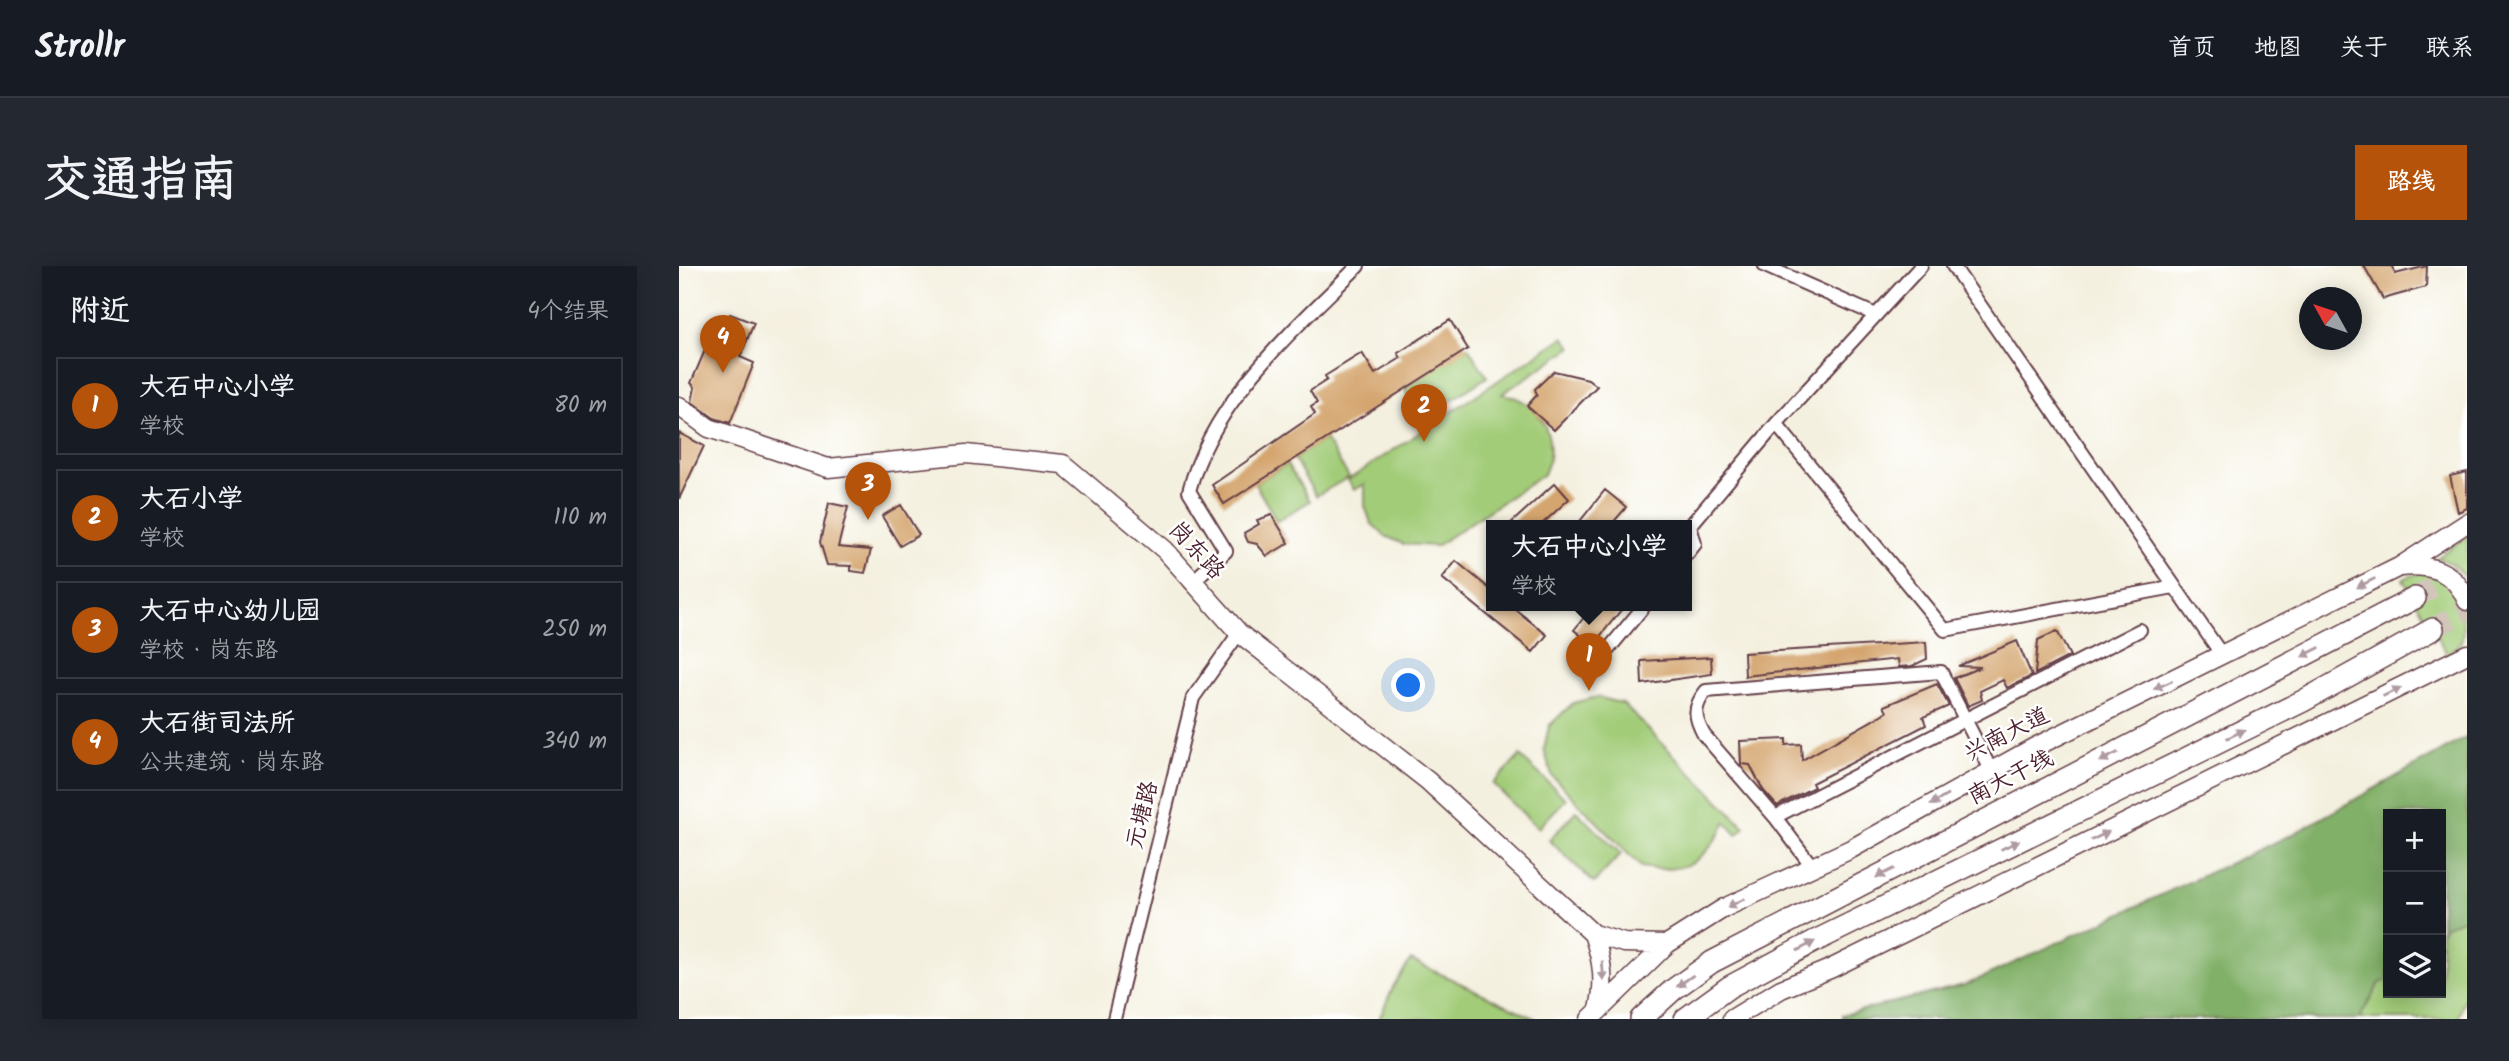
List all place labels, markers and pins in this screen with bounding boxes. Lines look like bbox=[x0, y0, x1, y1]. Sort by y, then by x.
pin: 4 bbox=[700, 315, 746, 373]
pin: 2 bbox=[1401, 384, 1447, 442]
pin: 3 bbox=[845, 462, 891, 520]
pin: 1 bbox=[1566, 633, 1612, 691]

